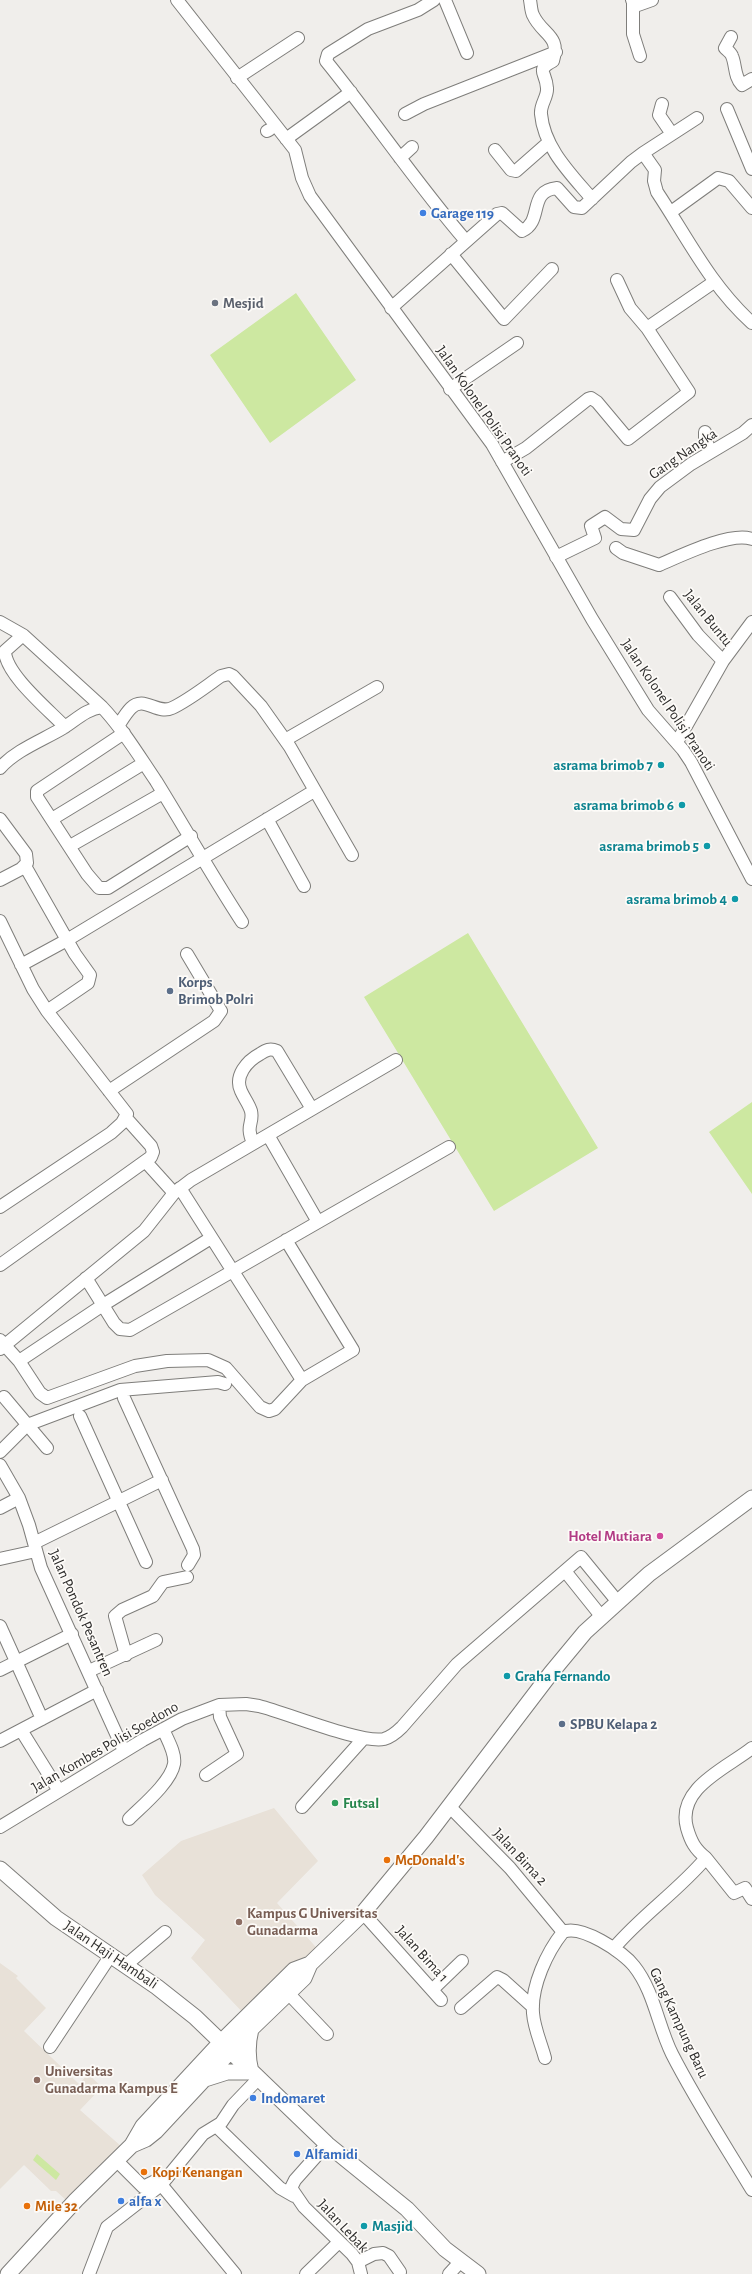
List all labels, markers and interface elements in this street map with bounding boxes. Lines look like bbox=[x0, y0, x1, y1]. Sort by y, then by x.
place label: Garage 119 bbox=[431, 204, 494, 222]
marker: Garage 119 bbox=[418, 208, 428, 218]
place label: Mesjid bbox=[223, 294, 264, 312]
marker: Mesjid bbox=[210, 298, 220, 308]
street label: Jalan Kolonel Polisi Pranoti bbox=[432, 342, 536, 480]
street label: Gang Nangka bbox=[645, 425, 721, 483]
street label: Jalan Buntu bbox=[680, 586, 736, 650]
street label: Jalan Kolonel Polisi Pranoti bbox=[617, 636, 719, 774]
place label: asrama brimob 7 bbox=[553, 756, 653, 774]
marker: asrama brimob 7 bbox=[656, 760, 666, 770]
place label: asrama brimob 6 bbox=[573, 796, 674, 814]
marker: asrama brimob 6 bbox=[677, 800, 687, 810]
place label: asrama brimob 5 bbox=[599, 837, 699, 855]
marker: asrama brimob 5 bbox=[702, 841, 712, 851]
place label: asrama brimob 4 bbox=[626, 890, 727, 908]
marker: asrama brimob 4 bbox=[730, 894, 740, 904]
place label: Korps Brimob Polri bbox=[178, 973, 254, 1008]
marker: Korps Brimob Polri bbox=[165, 986, 175, 996]
place label: Hotel Mutiara bbox=[568, 1527, 652, 1545]
marker: Hotel Mutiara bbox=[655, 1531, 665, 1541]
street label: Jalan Pondok Pesantren bbox=[45, 1547, 117, 1679]
place label: Graha Fernando bbox=[515, 1667, 610, 1685]
marker: Graha Fernando bbox=[502, 1671, 512, 1681]
street label: Jalan Kombes Polisi Soedono bbox=[28, 1698, 182, 1796]
place label: SPBU Kelapa 2 bbox=[570, 1715, 657, 1733]
marker: SPBU Kelapa 2 bbox=[557, 1719, 567, 1729]
place label: Futsal bbox=[343, 1794, 379, 1812]
marker: Futsal bbox=[330, 1798, 340, 1808]
street label: Jalan Bima 2 bbox=[489, 1825, 551, 1889]
place label: McDonald's bbox=[395, 1851, 465, 1869]
marker: McDonald's bbox=[382, 1855, 392, 1865]
place label: Kampus G Universitas Gunadarma bbox=[247, 1904, 377, 1939]
street label: Jalan Haji Hambali bbox=[61, 1917, 161, 1993]
marker: Kampus G Universitas Gunadarma bbox=[234, 1917, 244, 1927]
street label: Jalan Bima 1 bbox=[392, 1922, 452, 1986]
street label: Gang Kampung Baru bbox=[645, 1965, 713, 2081]
place label: Universitas Gunadarma Kampus E bbox=[45, 2062, 178, 2097]
marker: Universitas Gunadarma Kampus E bbox=[32, 2075, 42, 2085]
place label: Indomaret bbox=[261, 2089, 325, 2107]
marker: Indomaret bbox=[248, 2093, 258, 2103]
place label: Alfamidi bbox=[305, 2145, 358, 2163]
marker: Alfamidi bbox=[292, 2149, 302, 2159]
place label: Kopi Kenangan bbox=[152, 2163, 243, 2181]
marker: Kopi Kenangan bbox=[139, 2167, 149, 2177]
place label: alfa x bbox=[129, 2192, 161, 2210]
marker: alfa x bbox=[116, 2196, 126, 2206]
street label: Jalan Lebak bbox=[314, 2196, 372, 2256]
place label: Mile 32 bbox=[35, 2197, 78, 2215]
marker: Mile 32 bbox=[22, 2201, 32, 2211]
place label: Masjid bbox=[372, 2217, 413, 2235]
marker: Masjid bbox=[359, 2221, 369, 2231]

